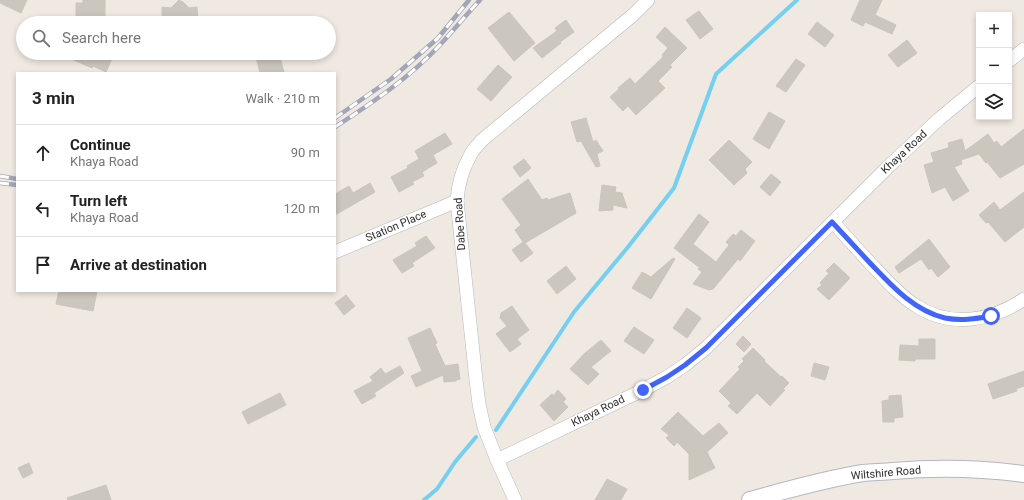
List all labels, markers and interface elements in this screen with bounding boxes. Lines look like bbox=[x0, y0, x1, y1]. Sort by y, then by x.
map controls bbox=[976, 12, 1012, 120]
button: + bbox=[976, 12, 1012, 48]
search box bbox=[16, 16, 336, 60]
icon: search bbox=[30, 27, 52, 49]
text: Search here bbox=[62, 29, 141, 47]
button: − bbox=[976, 48, 1012, 84]
button: layers bbox=[976, 84, 1012, 120]
text: 3 min bbox=[32, 88, 75, 108]
text: Walk · 210 m bbox=[245, 91, 320, 106]
street label: Khaya Road bbox=[878, 127, 930, 177]
text: Continue bbox=[70, 136, 131, 154]
icon: ahead bbox=[32, 142, 54, 164]
text: 90 m bbox=[291, 145, 320, 160]
text: Khaya Road bbox=[70, 154, 138, 169]
text: Turn left bbox=[70, 192, 127, 210]
street label: Dabe Road bbox=[452, 197, 468, 251]
icon: left bbox=[32, 198, 54, 220]
text: 120 m bbox=[283, 201, 320, 216]
street label: Station Place bbox=[364, 207, 428, 245]
text: Khaya Road bbox=[70, 210, 138, 225]
icon: arrive bbox=[32, 254, 54, 276]
text: Arrive at destination bbox=[70, 256, 207, 274]
route start bbox=[982, 307, 1000, 325]
route end bbox=[634, 381, 652, 399]
street label: Khaya Road bbox=[569, 392, 627, 430]
street label: Wiltshire Road bbox=[850, 463, 922, 483]

